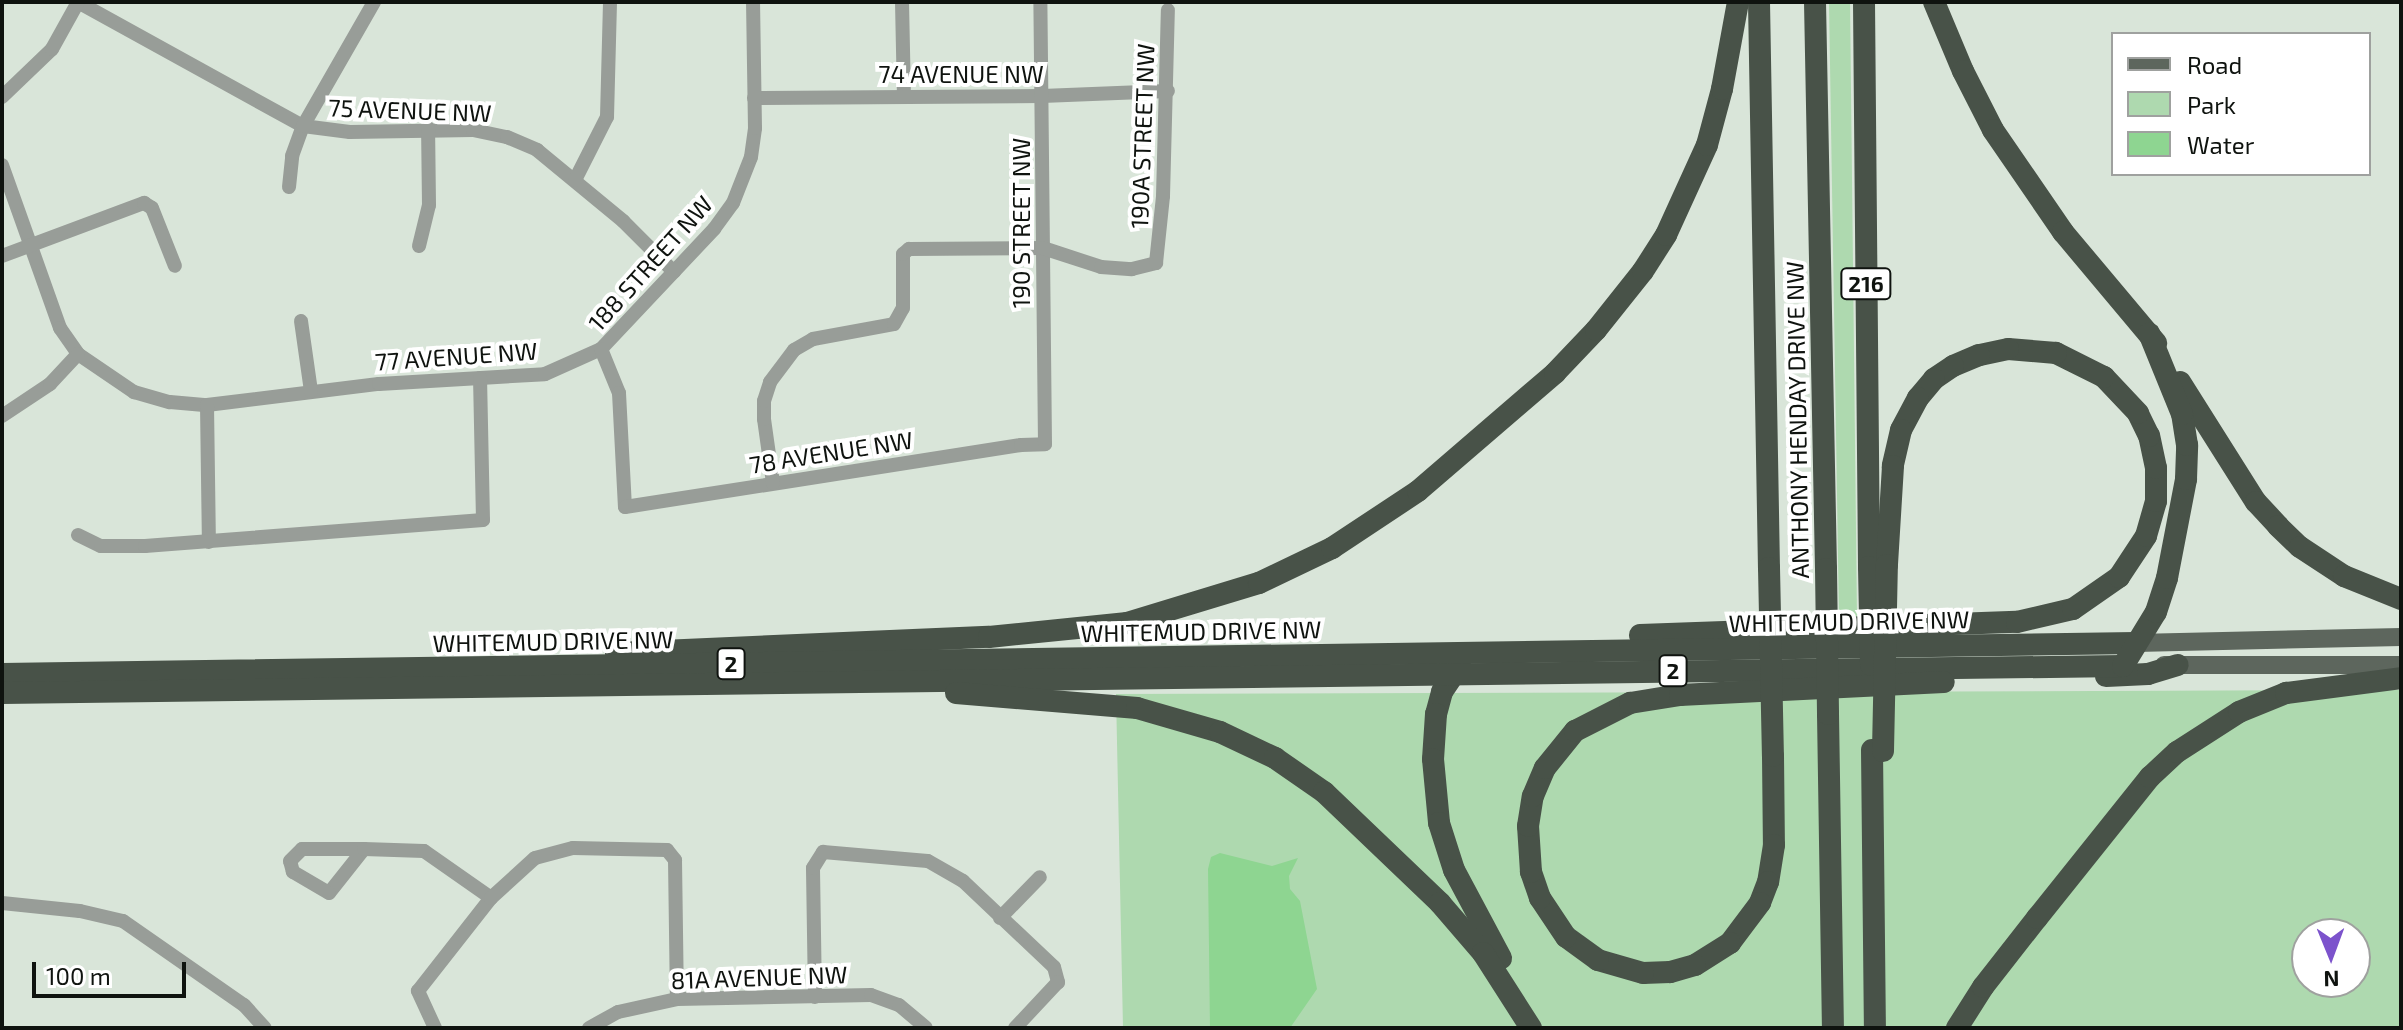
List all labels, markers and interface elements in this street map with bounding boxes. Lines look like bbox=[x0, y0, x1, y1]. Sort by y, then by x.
legend bbox=[2111, 32, 2371, 176]
street label: 190A STREET NW bbox=[1124, 42, 1160, 230]
text: Road bbox=[2187, 50, 2242, 79]
street label: 74 AVENUE NW bbox=[878, 60, 1044, 88]
text: Park bbox=[2187, 90, 2236, 119]
street label: 75 AVENUE NW bbox=[328, 93, 492, 127]
text: Water bbox=[2187, 130, 2254, 159]
street label: 190 STREET NW bbox=[1007, 137, 1035, 309]
street label: 188 STREET NW bbox=[582, 189, 718, 337]
street label: ANTHONY HENDAY DRIVE NW bbox=[1780, 260, 1814, 580]
road number: 216 bbox=[1840, 266, 1892, 302]
street label: 77 AVENUE NW bbox=[373, 336, 539, 376]
street label: 78 AVENUE NW bbox=[747, 425, 915, 479]
street label: WHITEMUD DRIVE NW bbox=[1728, 604, 1970, 638]
street label: WHITEMUD DRIVE NW bbox=[1080, 614, 1322, 648]
street label: WHITEMUD DRIVE NW bbox=[432, 624, 674, 658]
road number: 2 bbox=[715, 646, 747, 682]
road number: 2 bbox=[1657, 653, 1689, 689]
north arrow bbox=[2291, 918, 2371, 998]
scale bar bbox=[36, 946, 190, 996]
street label: 81A AVENUE NW bbox=[670, 960, 848, 994]
text: 100 m bbox=[46, 961, 111, 990]
text: N bbox=[2323, 967, 2340, 993]

